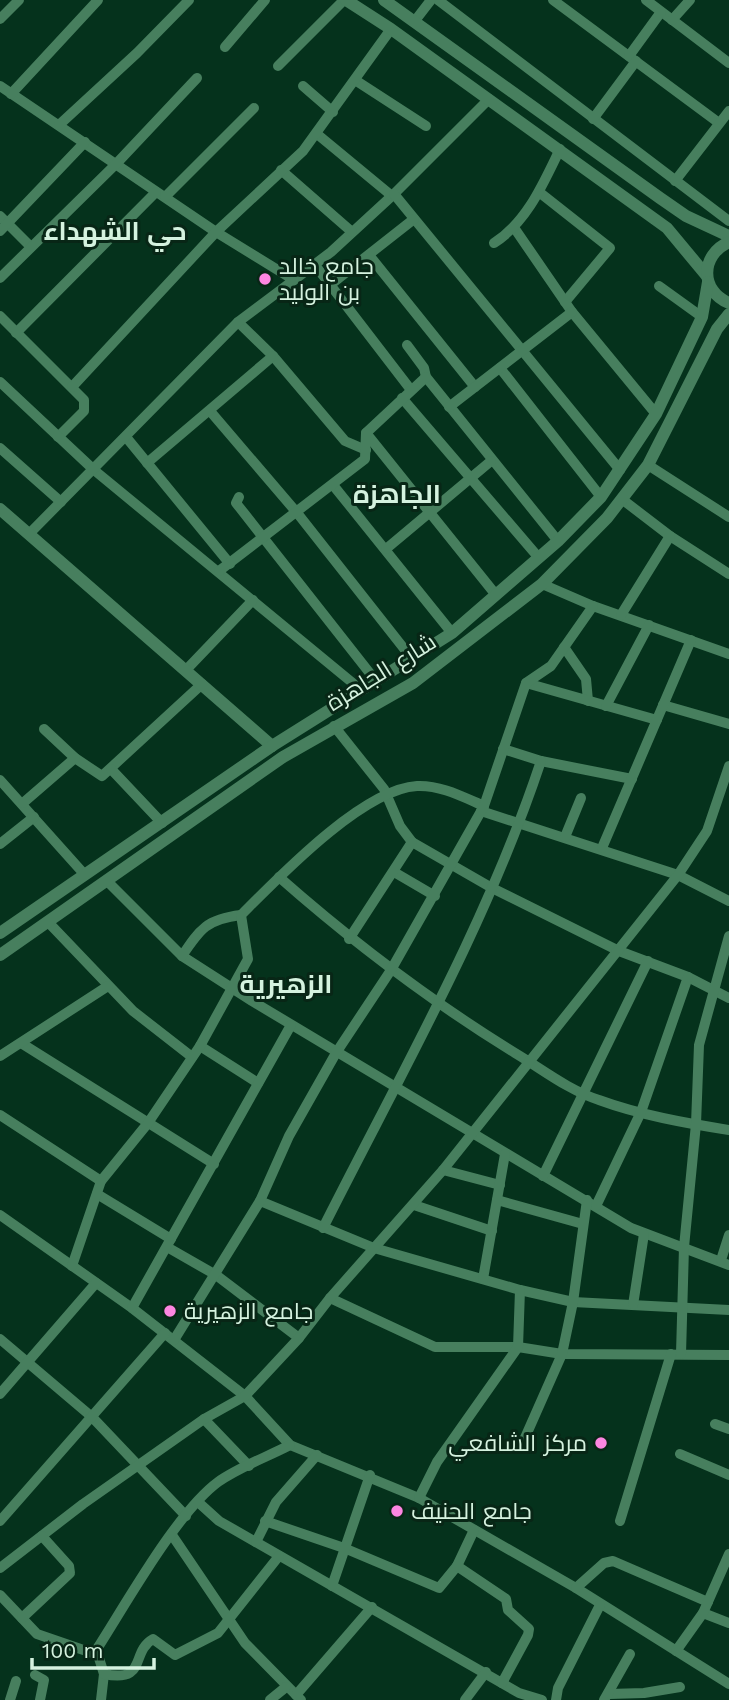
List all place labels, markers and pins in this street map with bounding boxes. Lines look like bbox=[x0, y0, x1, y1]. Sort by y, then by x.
place label: جامع خالد بن الوليد bbox=[279, 253, 374, 306]
marker: جامع خالد بن الوليد bbox=[257, 271, 273, 287]
place label: جامع الزهيرية bbox=[184, 1298, 313, 1327]
marker: جامع الزهيرية bbox=[162, 1303, 178, 1319]
place label: مركز الشافعي bbox=[448, 1430, 587, 1461]
marker: مركز الشافعي bbox=[593, 1435, 609, 1451]
place label: جامع الحنيف bbox=[411, 1498, 532, 1527]
marker: جامع الحنيف bbox=[389, 1503, 405, 1519]

